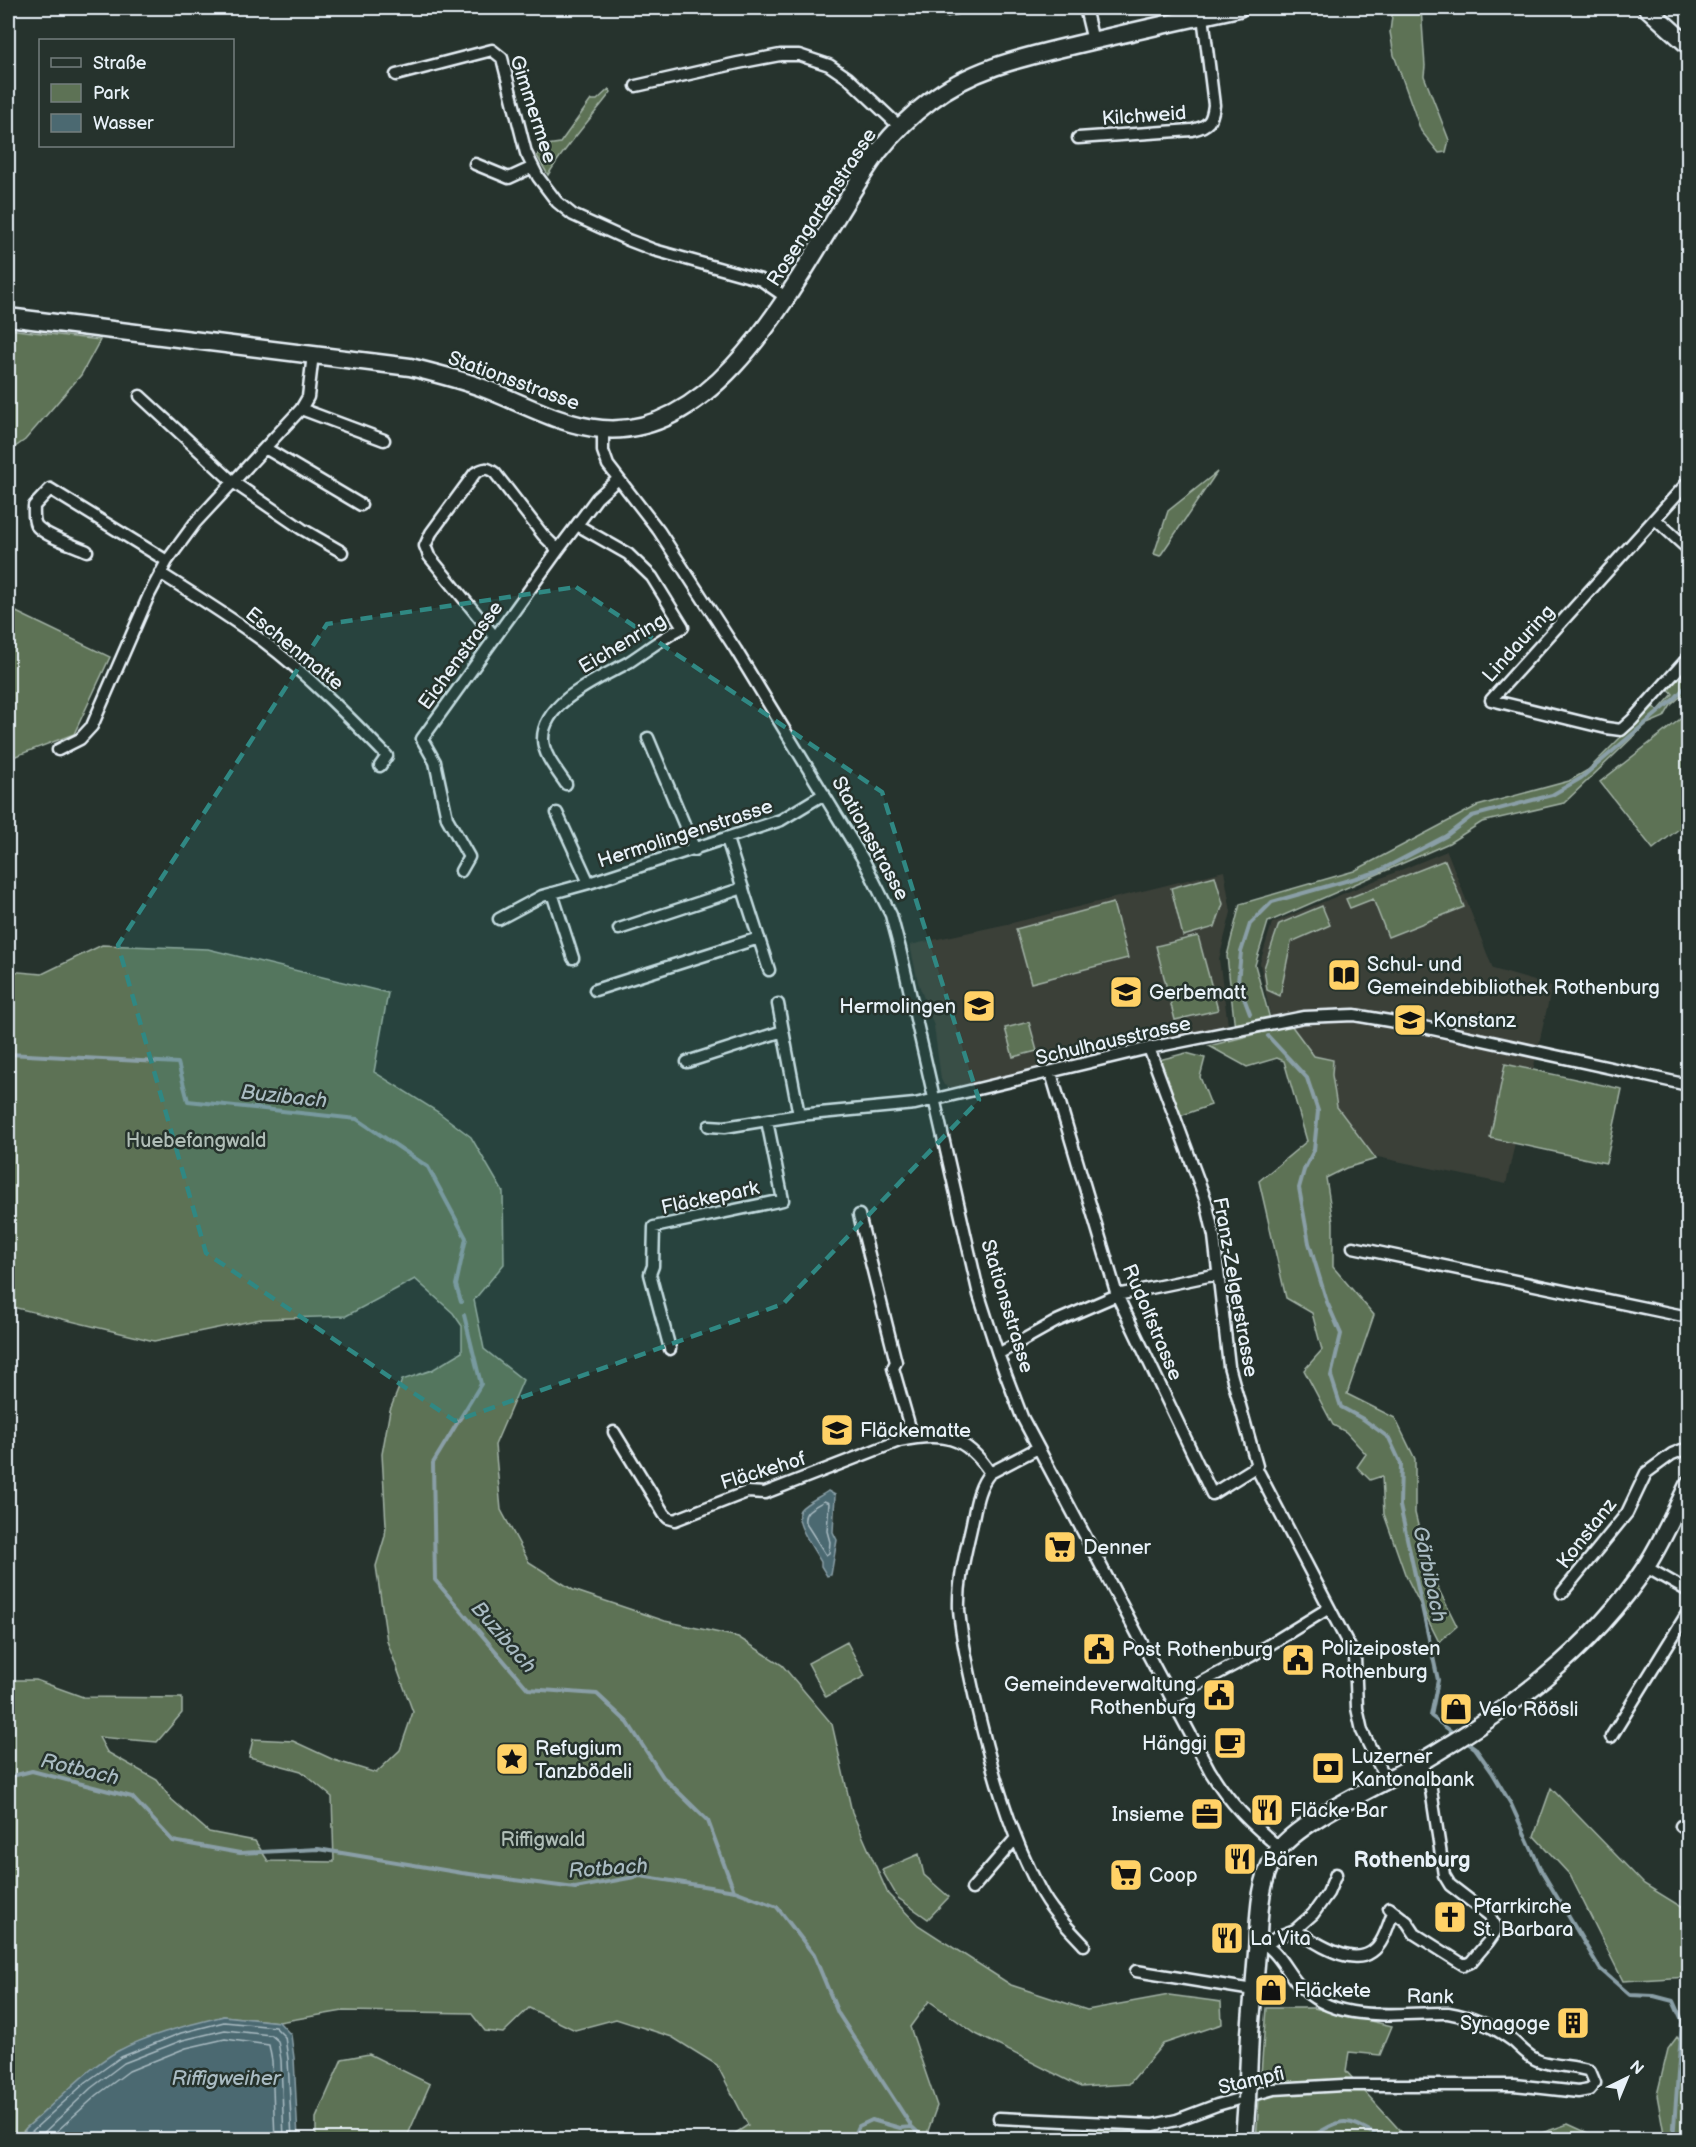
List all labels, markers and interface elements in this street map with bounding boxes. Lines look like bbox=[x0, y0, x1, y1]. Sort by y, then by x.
legend bbox=[39, 39, 234, 147]
street label: Gimmermee bbox=[504, 52, 562, 166]
text: Straße bbox=[93, 53, 147, 74]
text: Park bbox=[93, 83, 129, 104]
street label: Kilchweid bbox=[1101, 101, 1187, 131]
text: Wasser bbox=[93, 113, 154, 134]
street label: Rosengartenstrasse bbox=[762, 124, 882, 291]
street label: Stationsstrasse bbox=[445, 346, 583, 416]
street label: Eichenstrasse bbox=[413, 596, 508, 715]
street label: Lindauring bbox=[1478, 600, 1560, 687]
street label: Eschenmatte bbox=[240, 602, 348, 696]
street label: Eichenring bbox=[575, 608, 670, 679]
street label: Stationsstrasse bbox=[826, 772, 914, 905]
street label: Hermolingenstrasse bbox=[595, 794, 776, 874]
place label: Schul- und Gemeindebibliothek Rothenburg bbox=[1367, 953, 1660, 1000]
library icon: Schul- und Gemeindebibliothek Rothenburg bbox=[1326, 957, 1362, 993]
school or university icon: Gerbematt bbox=[1108, 974, 1144, 1010]
place label: Gerbematt bbox=[1149, 981, 1246, 1005]
school or university icon: Hermolingen bbox=[961, 988, 997, 1024]
place label: Hermolingen bbox=[839, 995, 956, 1019]
school or university icon: Konstanz bbox=[1392, 1002, 1428, 1038]
place label: Konstanz bbox=[1433, 1009, 1516, 1033]
street label: Schulhausstrasse bbox=[1033, 1011, 1193, 1071]
water label: Buzibach bbox=[239, 1080, 329, 1114]
park label: Huebefangwald bbox=[126, 1129, 266, 1153]
street label: Fläckepark bbox=[659, 1176, 762, 1220]
street label: Franz-Zelgerstrasse bbox=[1207, 1195, 1263, 1379]
street label: Stationsstrasse bbox=[975, 1237, 1039, 1376]
street label: Rudolfstrasse bbox=[1117, 1261, 1187, 1384]
school or university icon: Fläckematte bbox=[819, 1412, 855, 1448]
place label: Fläckematte bbox=[860, 1419, 971, 1443]
street label: Fläckehof bbox=[718, 1447, 809, 1495]
street label: Konstanz bbox=[1552, 1493, 1622, 1574]
water label: Gärbibach bbox=[1407, 1524, 1452, 1625]
supermarket icon: Denner bbox=[1042, 1529, 1078, 1565]
place label: Denner bbox=[1083, 1536, 1152, 1560]
water label: Buzibach bbox=[466, 1596, 542, 1679]
public building icon: Post Rothenburg bbox=[1081, 1631, 1117, 1667]
place label: Polizeiposten Rothenburg bbox=[1321, 1637, 1441, 1684]
place label: Post Rothenburg bbox=[1122, 1638, 1273, 1662]
public building icon: Polizeiposten Rothenburg bbox=[1280, 1642, 1316, 1678]
place label: Gemeindeverwaltung Rothenburg bbox=[1004, 1673, 1196, 1720]
public building icon: Gemeindeverwaltung Rothenburg bbox=[1201, 1677, 1237, 1713]
shop icon: Velo Röösli bbox=[1438, 1691, 1474, 1727]
place label: Velo Röösli bbox=[1479, 1698, 1579, 1722]
cafe icon: Hänggi bbox=[1212, 1725, 1248, 1761]
place label: Hänggi bbox=[1142, 1732, 1207, 1756]
place label: Refugium Tanzbödeli bbox=[535, 1737, 632, 1784]
place icon: Refugium Tanzbödeli bbox=[494, 1741, 530, 1777]
place label: Luzerner Kantonalbank bbox=[1351, 1745, 1474, 1792]
water label: Rotbach bbox=[38, 1748, 122, 1791]
bank icon: Luzerner Kantonalbank bbox=[1310, 1750, 1346, 1786]
restaurant icon: Fläcke Bar bbox=[1249, 1792, 1285, 1828]
office icon: Insieme bbox=[1189, 1796, 1225, 1832]
place label: Fläcke Bar bbox=[1290, 1799, 1388, 1823]
place label: Insieme bbox=[1112, 1803, 1184, 1827]
park label: Riffigwald bbox=[500, 1828, 586, 1852]
restaurant icon: Bären bbox=[1222, 1841, 1258, 1877]
district label: Rothenburg bbox=[1353, 1847, 1471, 1874]
place label: Bären bbox=[1263, 1848, 1318, 1872]
water label: Rotbach bbox=[567, 1853, 649, 1884]
supermarket icon: Coop bbox=[1108, 1857, 1144, 1893]
place label: Coop bbox=[1149, 1864, 1198, 1888]
place label: Pfarrkirche St. Barbara bbox=[1473, 1895, 1574, 1942]
church icon: Pfarrkirche St. Barbara bbox=[1432, 1899, 1468, 1935]
restaurant icon: La Vita bbox=[1209, 1920, 1245, 1956]
place label: La Vita bbox=[1250, 1927, 1311, 1951]
shop icon: Fläckete bbox=[1253, 1972, 1289, 2008]
place label: Fläckete bbox=[1294, 1979, 1371, 2003]
street label: Rank bbox=[1406, 1985, 1454, 2009]
building icon: Synagoge bbox=[1555, 2005, 1591, 2041]
place label: Synagoge bbox=[1460, 2012, 1550, 2036]
north arrow bbox=[1597, 2048, 1657, 2108]
text: N bbox=[1625, 2057, 1647, 2079]
street label: Stampfi bbox=[1216, 2062, 1286, 2100]
water label: Riffigweiher bbox=[172, 2066, 282, 2091]

